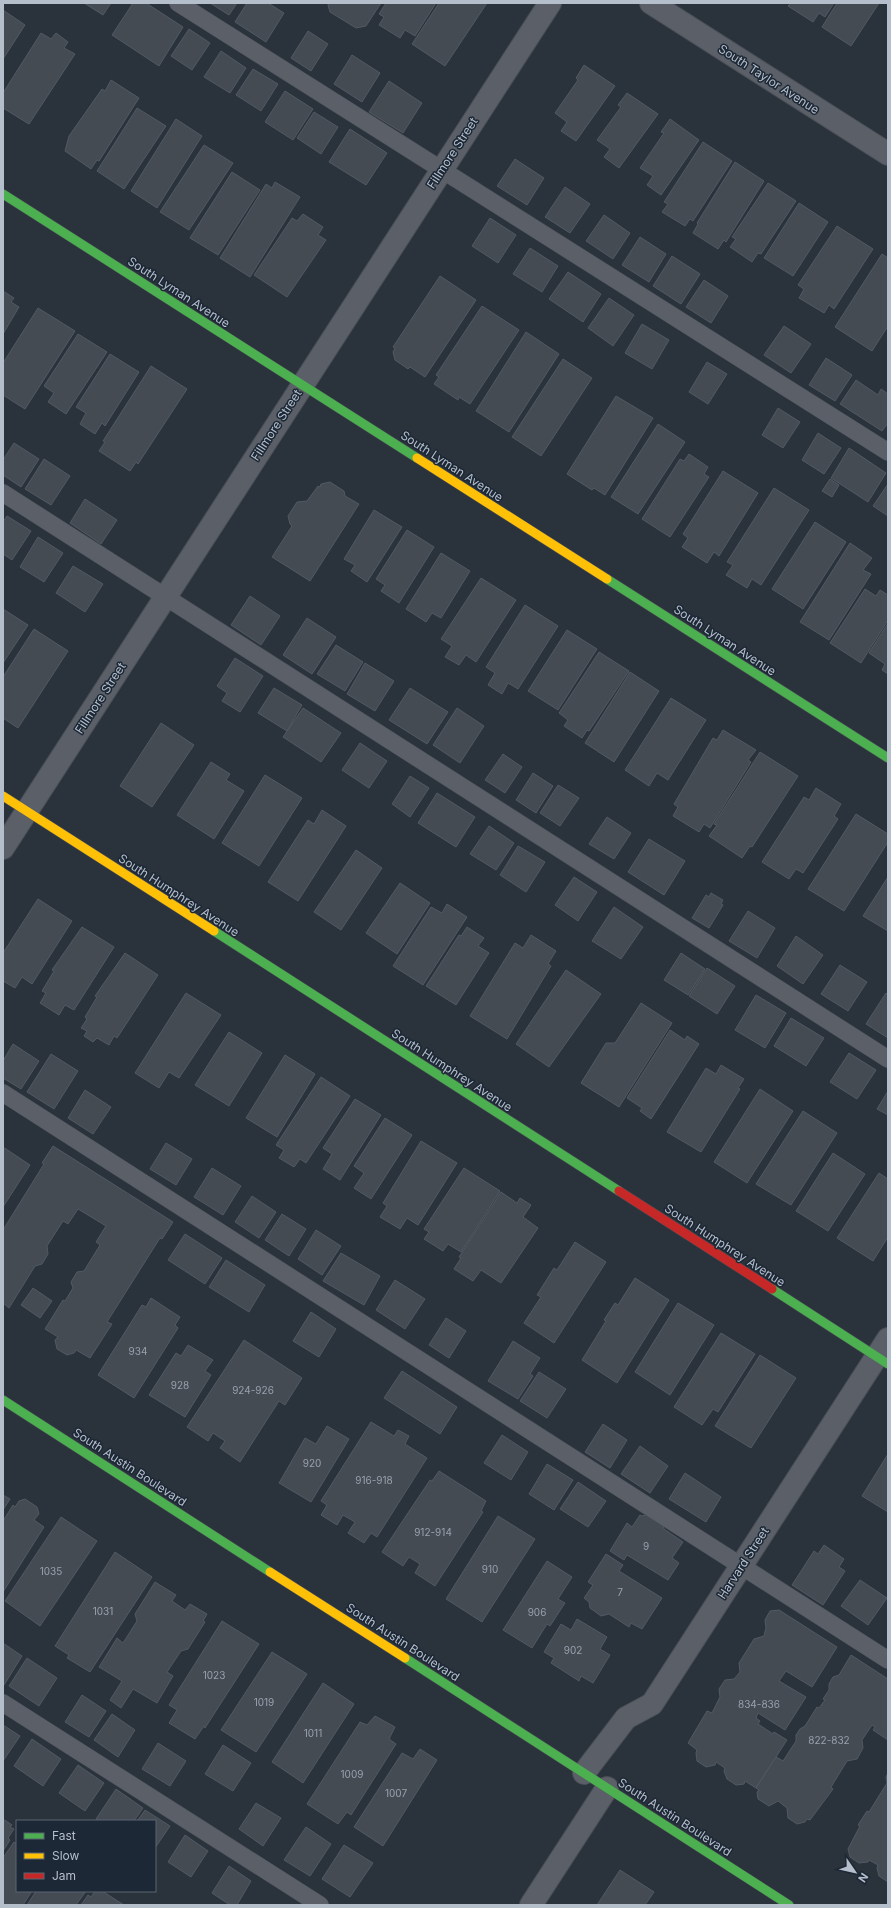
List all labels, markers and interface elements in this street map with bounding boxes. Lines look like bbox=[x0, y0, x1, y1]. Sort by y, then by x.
street label: South Taylor Avenue bbox=[716, 41, 822, 117]
street label: Fillmore Street bbox=[423, 114, 481, 191]
street label: South Lyman Avenue bbox=[125, 253, 233, 331]
street label: Fillmore Street bbox=[247, 386, 305, 463]
street label: South Lyman Avenue bbox=[398, 427, 506, 505]
street label: South Lyman Avenue bbox=[671, 601, 779, 679]
street label: Fillmore Street bbox=[71, 659, 129, 736]
street label: South Humphrey Avenue bbox=[116, 850, 242, 940]
street label: South Humphrey Avenue bbox=[389, 1025, 515, 1115]
street label: South Humphrey Avenue bbox=[662, 1200, 788, 1290]
house number: 934 bbox=[129, 1345, 147, 1357]
house number: 928 bbox=[171, 1379, 189, 1391]
house number: 924-926 bbox=[232, 1384, 274, 1396]
street label: South Austin Boulevard bbox=[70, 1425, 190, 1509]
house number: 920 bbox=[303, 1457, 321, 1469]
house number: 916-918 bbox=[355, 1474, 393, 1486]
street label: Harvard Street bbox=[714, 1524, 772, 1602]
house number: 912-914 bbox=[414, 1526, 452, 1538]
house number: 9 bbox=[643, 1540, 649, 1552]
house number: 910 bbox=[482, 1563, 498, 1575]
house number: 1035 bbox=[40, 1565, 62, 1577]
house number: 7 bbox=[617, 1586, 623, 1598]
street label: South Austin Boulevard bbox=[343, 1600, 463, 1684]
house number: 1031 bbox=[93, 1605, 113, 1617]
house number: 906 bbox=[528, 1606, 546, 1618]
house number: 902 bbox=[564, 1644, 582, 1656]
house number: 1023 bbox=[203, 1669, 225, 1681]
house number: 1019 bbox=[254, 1696, 274, 1708]
house number: 834-836 bbox=[738, 1698, 780, 1710]
house number: 1011 bbox=[304, 1727, 322, 1739]
house number: 822-832 bbox=[808, 1734, 850, 1746]
house number: 1009 bbox=[341, 1768, 363, 1780]
street label: South Austin Boulevard bbox=[615, 1775, 735, 1859]
house number: 1007 bbox=[385, 1787, 407, 1799]
legend bbox=[16, 1820, 156, 1892]
text: Fast bbox=[52, 1828, 76, 1843]
text: Slow bbox=[52, 1848, 80, 1863]
north arrow bbox=[835, 1852, 875, 1892]
text: Jam bbox=[52, 1868, 76, 1883]
text: N bbox=[855, 1870, 871, 1885]

